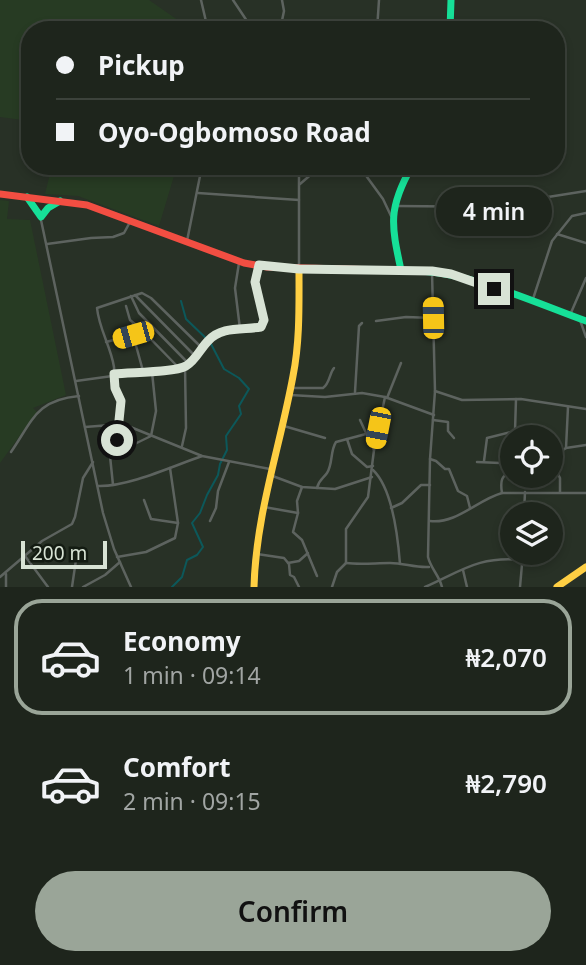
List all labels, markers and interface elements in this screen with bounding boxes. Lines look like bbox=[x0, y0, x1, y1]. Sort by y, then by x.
text: Pickup bbox=[98, 47, 185, 83]
text: Oyo-Ogbomoso Road bbox=[98, 114, 371, 150]
callout: 4 min bbox=[436, 188, 552, 236]
text: 4 min bbox=[463, 195, 525, 227]
route end bbox=[478, 273, 510, 305]
car bbox=[423, 297, 444, 339]
car bbox=[110, 319, 157, 351]
car bbox=[364, 405, 393, 451]
route start bbox=[101, 424, 133, 456]
map controls bbox=[500, 425, 563, 565]
button: locate bbox=[500, 425, 563, 488]
button: layers bbox=[500, 502, 563, 565]
scale bar bbox=[21, 538, 107, 570]
text: 200 m bbox=[32, 540, 87, 566]
text: Economy bbox=[123, 623, 241, 659]
icon: car bbox=[39, 626, 102, 689]
text: ₦2,070 bbox=[465, 639, 547, 675]
text: 1 min · 09:14 bbox=[123, 659, 261, 691]
text: Comfort bbox=[123, 749, 231, 785]
icon: car bbox=[39, 752, 102, 815]
text: ₦2,790 bbox=[465, 765, 547, 801]
text: 2 min · 09:15 bbox=[123, 785, 261, 817]
button: Confirm bbox=[35, 871, 551, 951]

